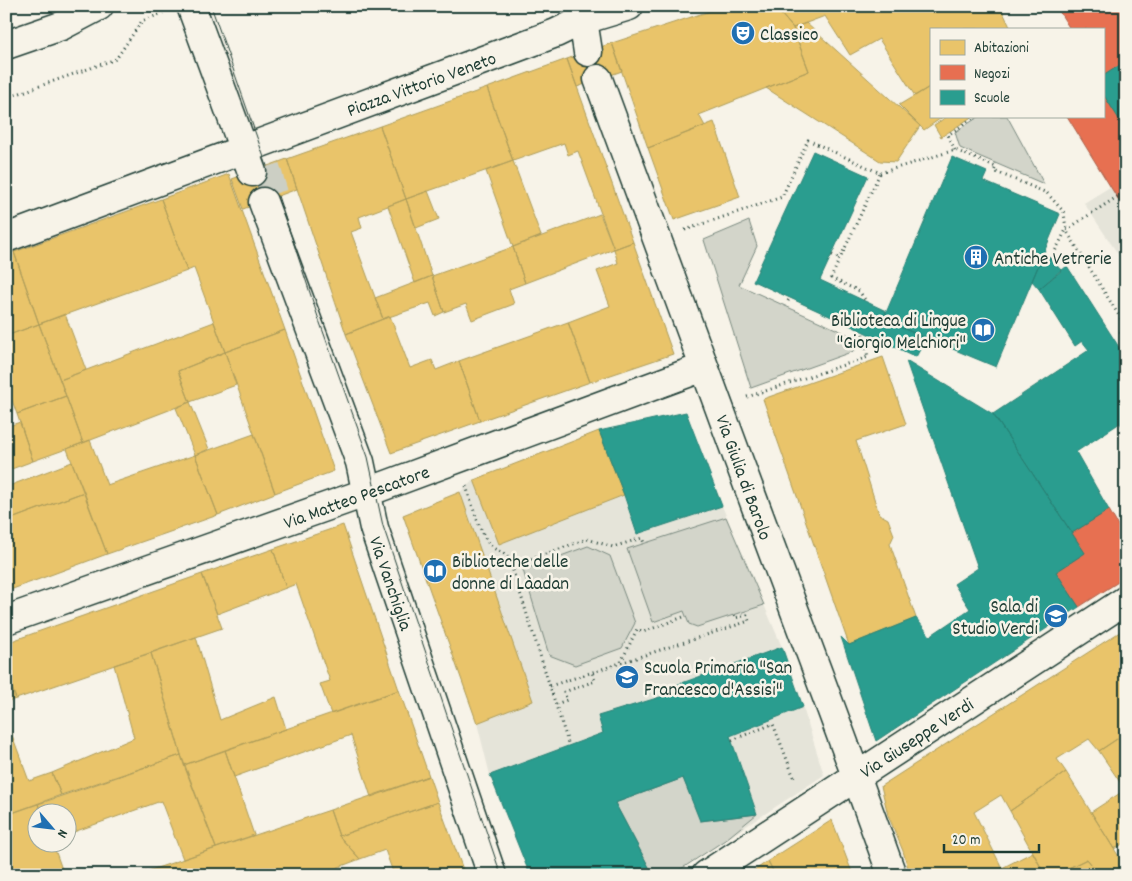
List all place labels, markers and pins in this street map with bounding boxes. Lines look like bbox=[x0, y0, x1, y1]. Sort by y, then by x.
theatre icon: Classico bbox=[730, 20, 756, 46]
place label: Classico bbox=[760, 23, 818, 50]
building icon: Antiche Vetrerie bbox=[963, 244, 989, 270]
place label: Antiche Vetrerie bbox=[994, 247, 1112, 274]
place label: Biblioteca di Lingue "Giorgio Melchiori" bbox=[831, 309, 966, 358]
library icon: Biblioteca di Lingue "Giorgio Melchiori" bbox=[970, 317, 996, 343]
place label: Biblioteche delle donne di Làadan bbox=[452, 550, 569, 599]
library icon: Biblioteche delle donne di Làadan bbox=[422, 558, 448, 584]
place label: Sala di Studio Verdi bbox=[952, 595, 1039, 644]
school or university icon: Sala di Studio Verdi bbox=[1043, 603, 1069, 629]
place label: Scuola Primaria "San Francesco d'Assisi" bbox=[644, 656, 792, 705]
school or university icon: Scuola Primaria "San Francesco d'Assisi" bbox=[614, 664, 640, 690]

